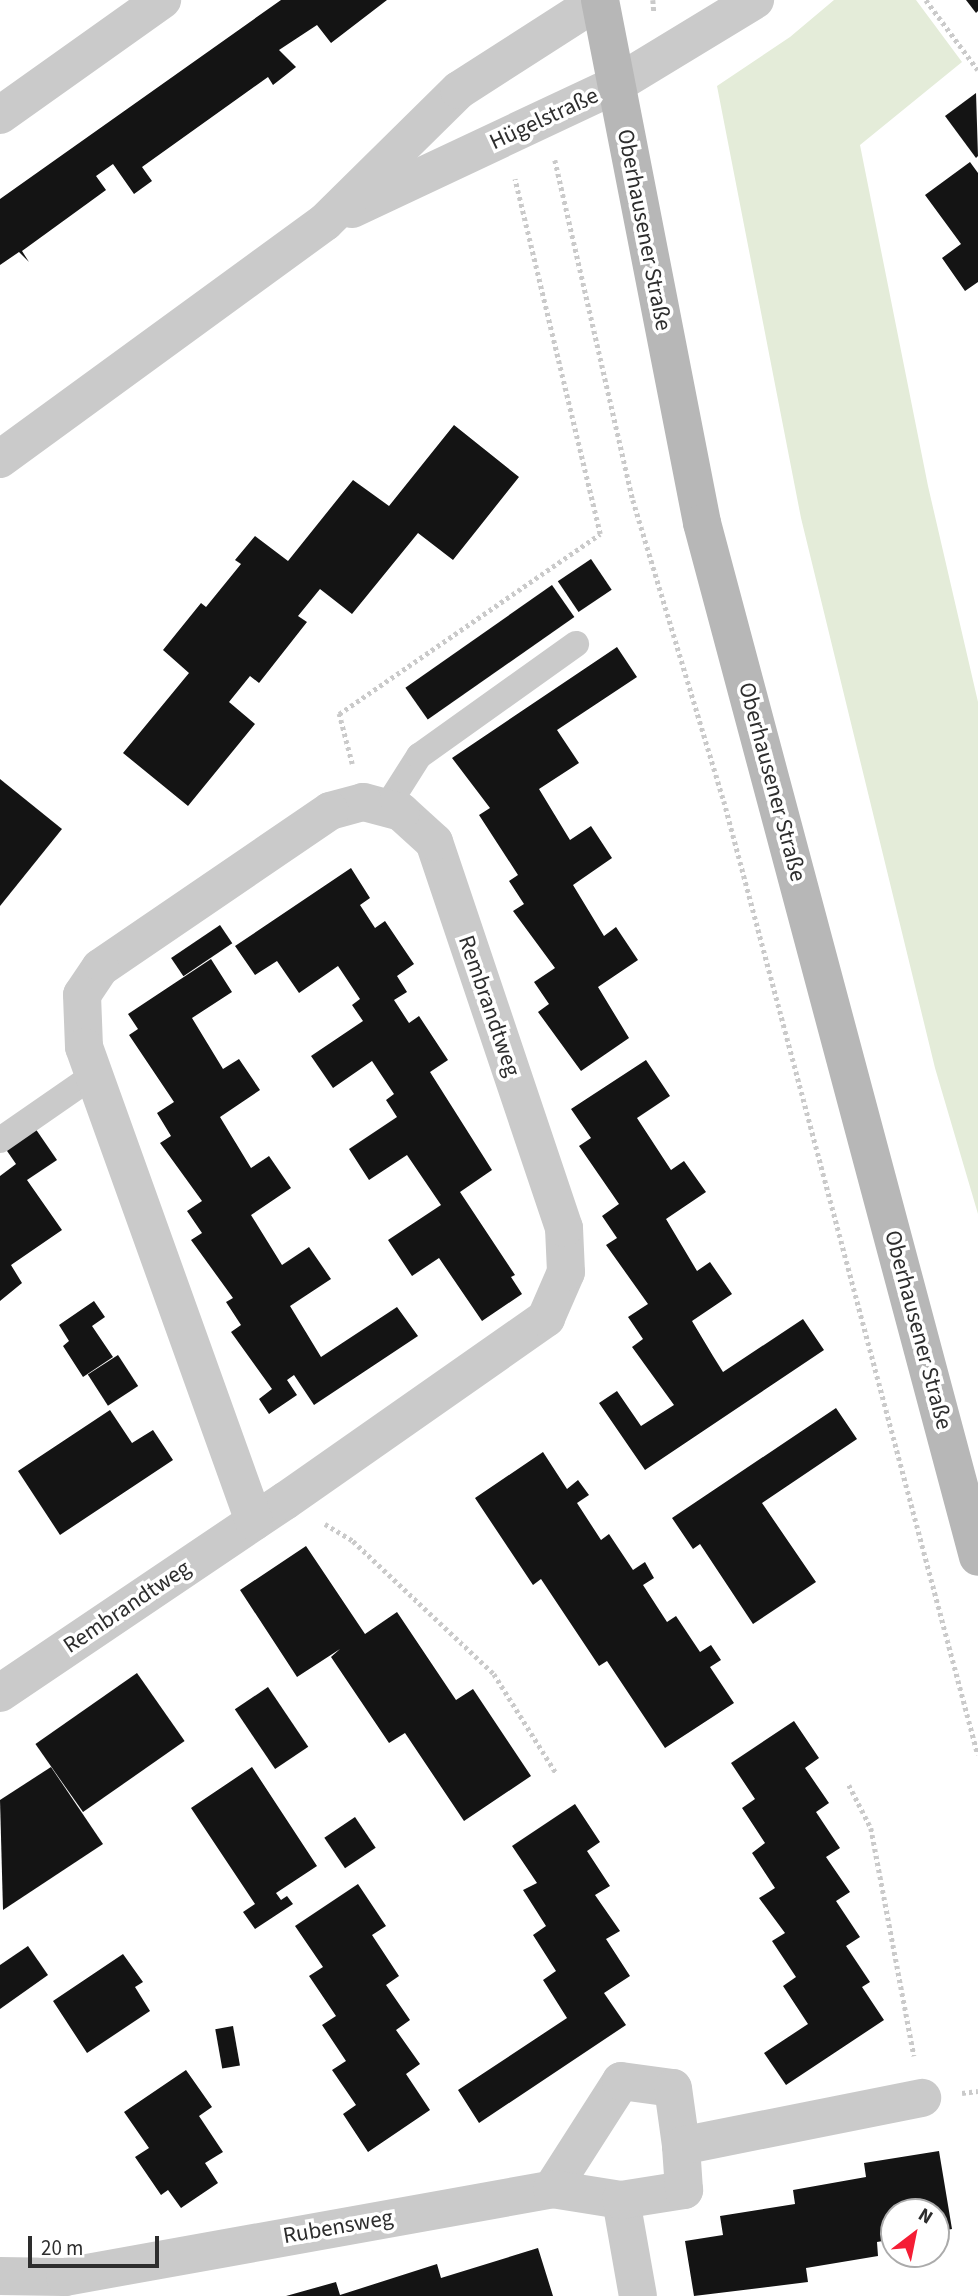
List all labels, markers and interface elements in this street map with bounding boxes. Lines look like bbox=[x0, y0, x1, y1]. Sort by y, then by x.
street label: Hügelstraße bbox=[485, 82, 603, 156]
street label: Oberhausener Straße bbox=[611, 127, 677, 333]
street label: Oberhausener Straße bbox=[732, 680, 812, 884]
street label: Rembrandtweg bbox=[452, 932, 526, 1080]
street label: Oberhausener Straße bbox=[878, 1228, 958, 1432]
street label: Rembrandtweg bbox=[58, 1554, 196, 1660]
north arrow bbox=[880, 2198, 950, 2268]
text: N bbox=[913, 2202, 938, 2231]
street label: Rubensweg bbox=[281, 2204, 395, 2250]
scale bar bbox=[32, 2222, 163, 2266]
text: 20 m bbox=[41, 2233, 83, 2263]

